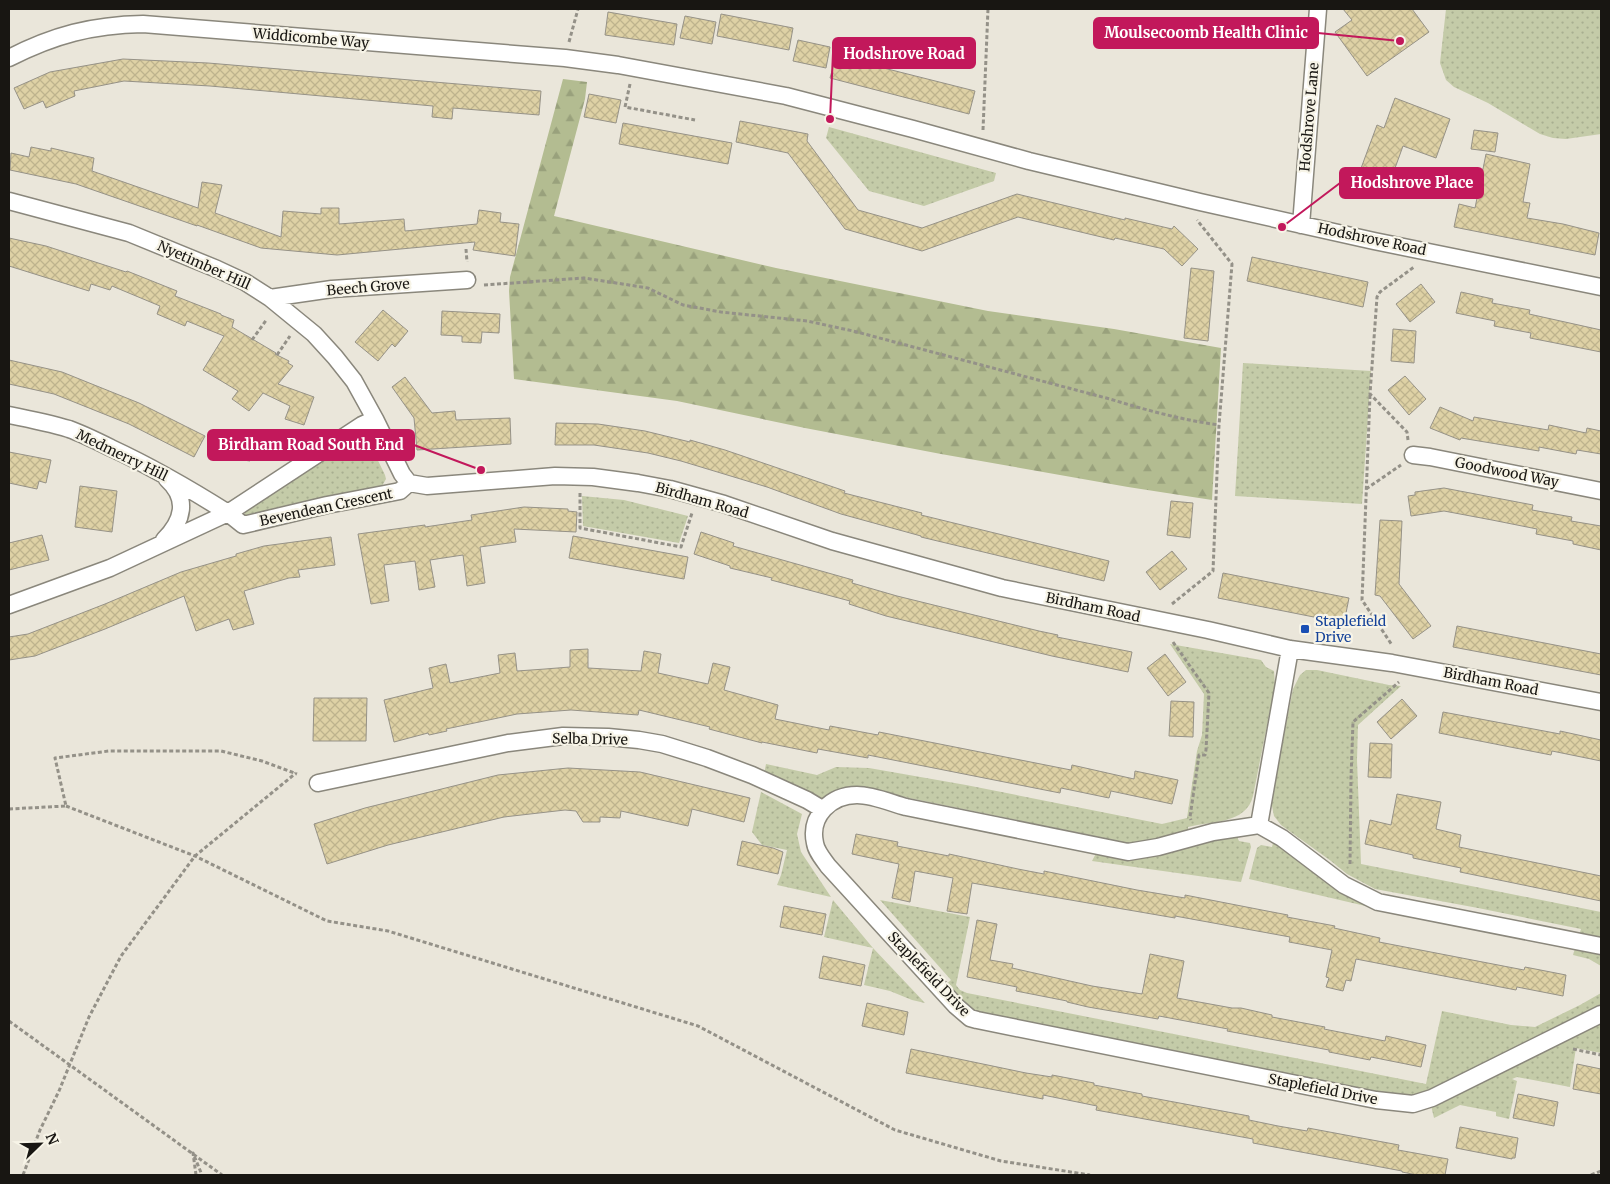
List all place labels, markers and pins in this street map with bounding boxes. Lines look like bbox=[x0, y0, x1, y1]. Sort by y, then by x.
callout: Moulsecoomb Health Clinic bbox=[1094, 18, 1318, 48]
callout: Hodshrove Road bbox=[833, 38, 975, 68]
callout: Hodshrove Place bbox=[1340, 168, 1483, 198]
callout: Birdham Road South End bbox=[208, 430, 414, 460]
place label: Staplefield Drive bbox=[1315, 612, 1387, 646]
marker: Staplefield Drive bbox=[1299, 623, 1311, 635]

